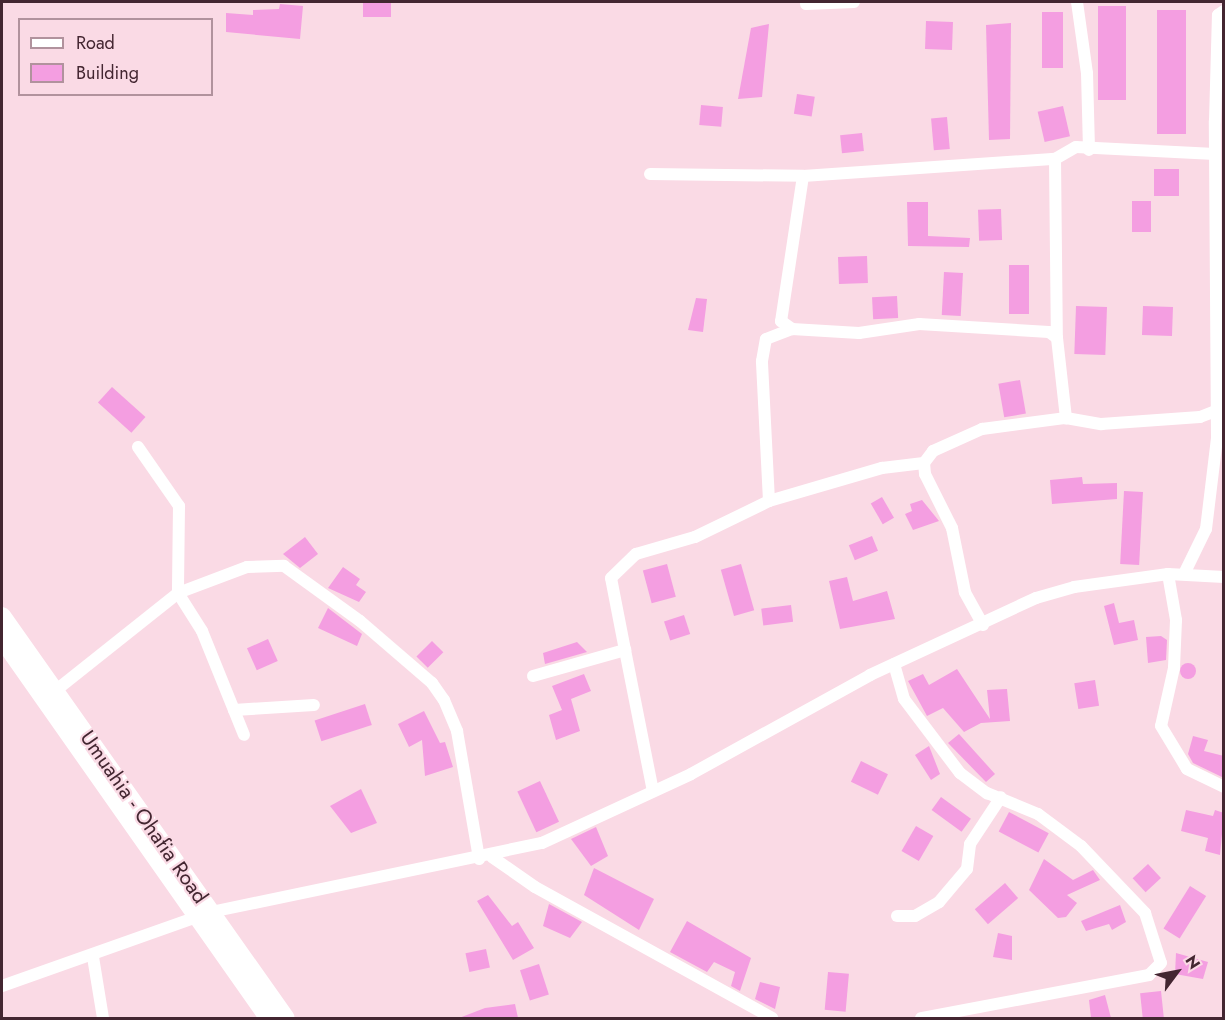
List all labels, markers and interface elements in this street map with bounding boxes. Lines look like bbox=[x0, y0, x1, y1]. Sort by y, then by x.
legend bbox=[18, 18, 213, 96]
text: Road bbox=[76, 30, 115, 56]
text: Building bbox=[76, 60, 139, 86]
street label: Umuahia - Ohafia Road bbox=[75, 726, 213, 908]
north arrow bbox=[1147, 942, 1207, 1002]
text: N bbox=[1180, 951, 1206, 974]

